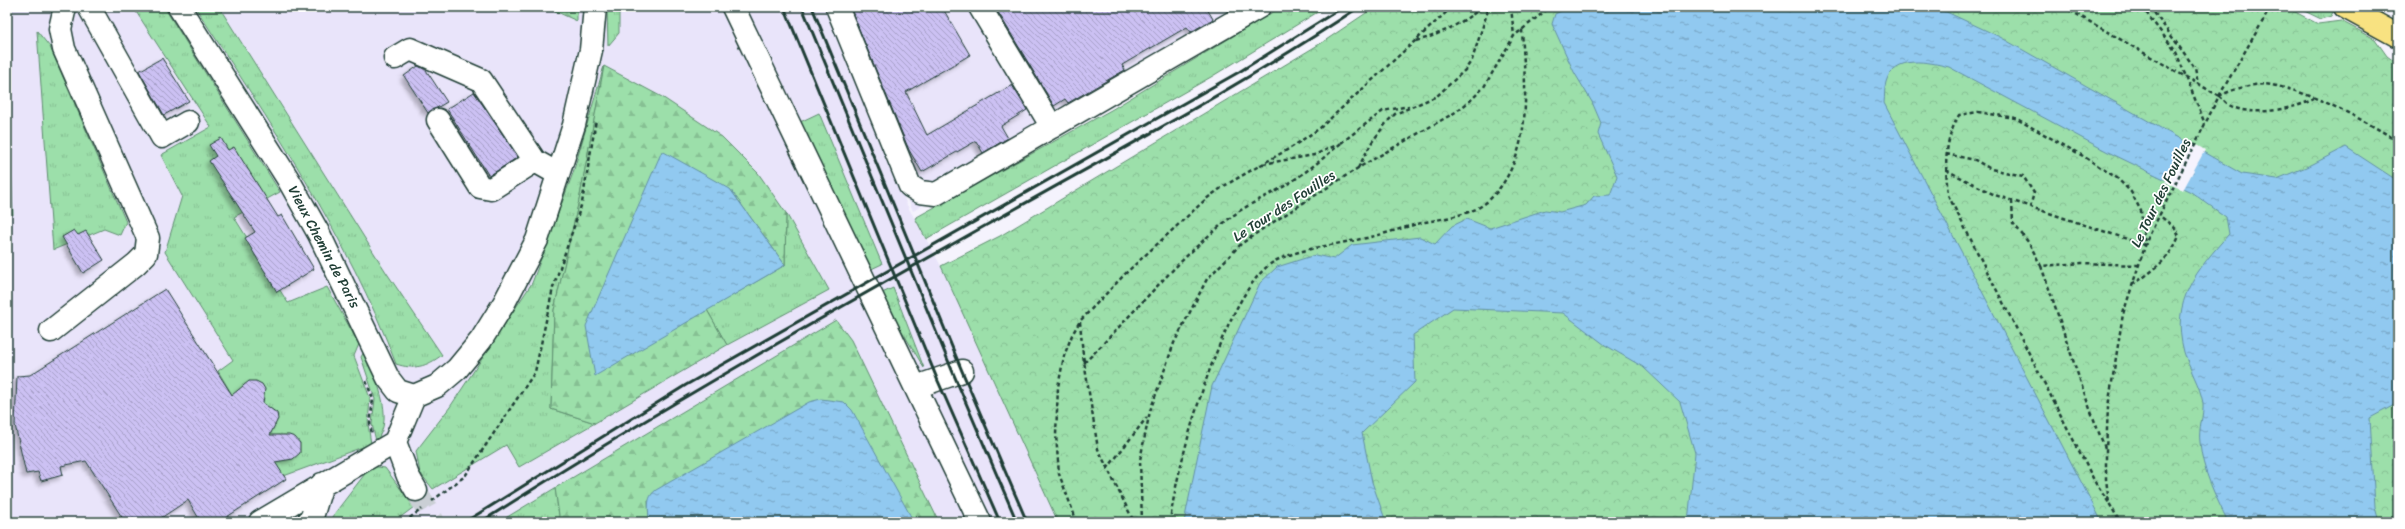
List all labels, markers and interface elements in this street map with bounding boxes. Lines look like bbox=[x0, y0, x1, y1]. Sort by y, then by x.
street label: Le Tour des Fouilles bbox=[2124, 134, 2198, 252]
street label: Le Tour des Fouilles bbox=[1228, 163, 1341, 249]
street label: Vieux Chemin de Paris bbox=[281, 181, 367, 313]

